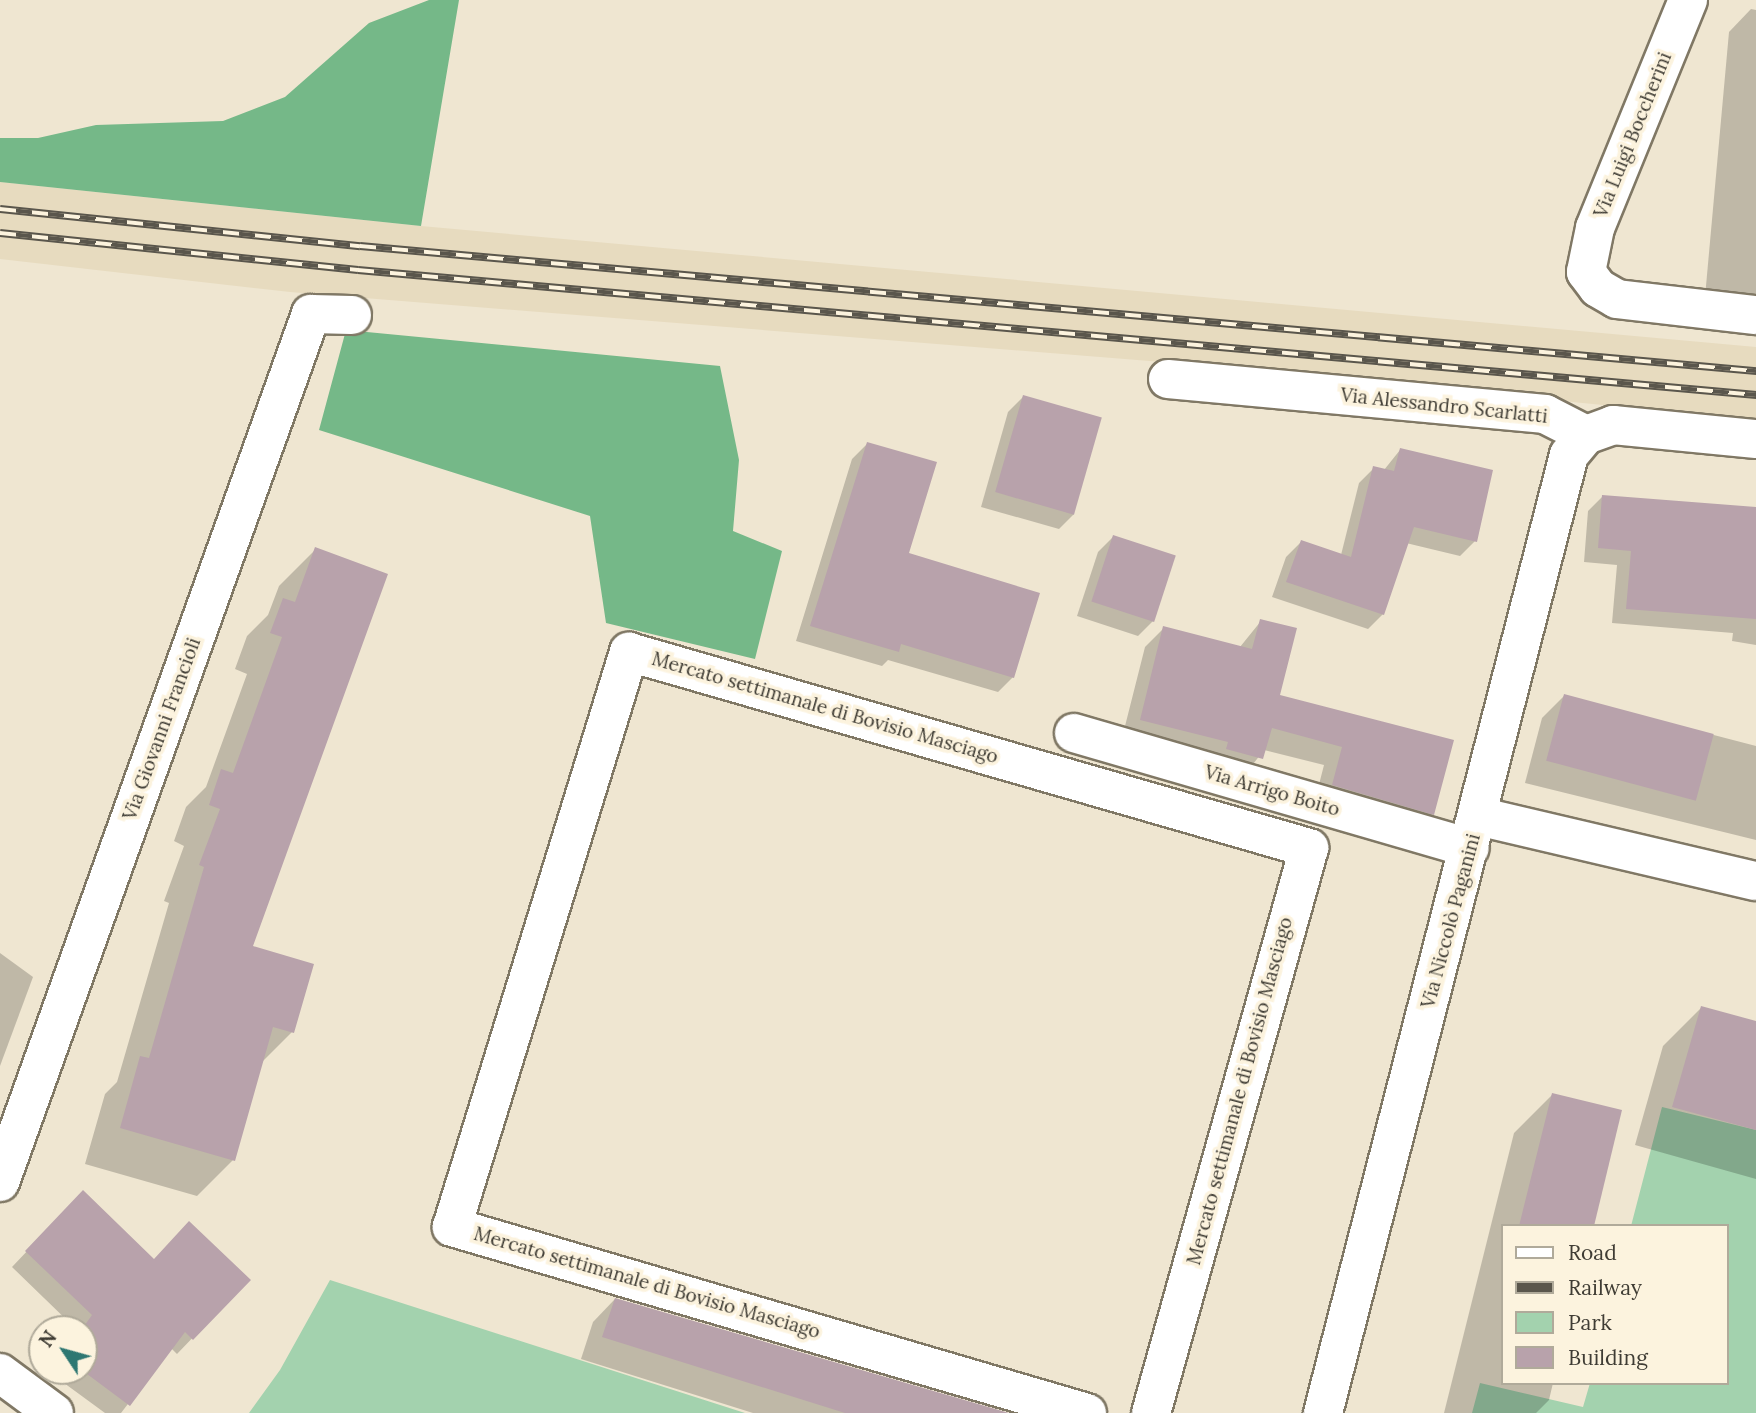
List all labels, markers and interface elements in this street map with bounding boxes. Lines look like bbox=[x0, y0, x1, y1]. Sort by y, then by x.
street label: Via Luigi Boccherini bbox=[1589, 49, 1677, 221]
street label: Via Alessandro Scarlatti bbox=[1339, 384, 1549, 428]
street label: Via Giovanni Francioli bbox=[118, 635, 206, 823]
street label: Mercato settimanale di Bovisio Masciago bbox=[649, 648, 1001, 768]
street label: Via Arrigo Boito bbox=[1202, 761, 1342, 821]
street label: Via Niccolò Paganini bbox=[1417, 831, 1485, 1011]
street label: Mercato settimanale di Bovisio Masciago bbox=[1183, 915, 1297, 1267]
street label: Mercato settimanale di Bovisio Masciago bbox=[471, 1223, 823, 1343]
legend bbox=[1500, 1224, 1728, 1385]
text: Road bbox=[1568, 1239, 1617, 1266]
text: Railway bbox=[1568, 1274, 1642, 1301]
text: Park bbox=[1568, 1309, 1612, 1336]
north arrow bbox=[28, 1315, 98, 1385]
text: N bbox=[34, 1326, 62, 1352]
text: Building bbox=[1568, 1344, 1648, 1371]

